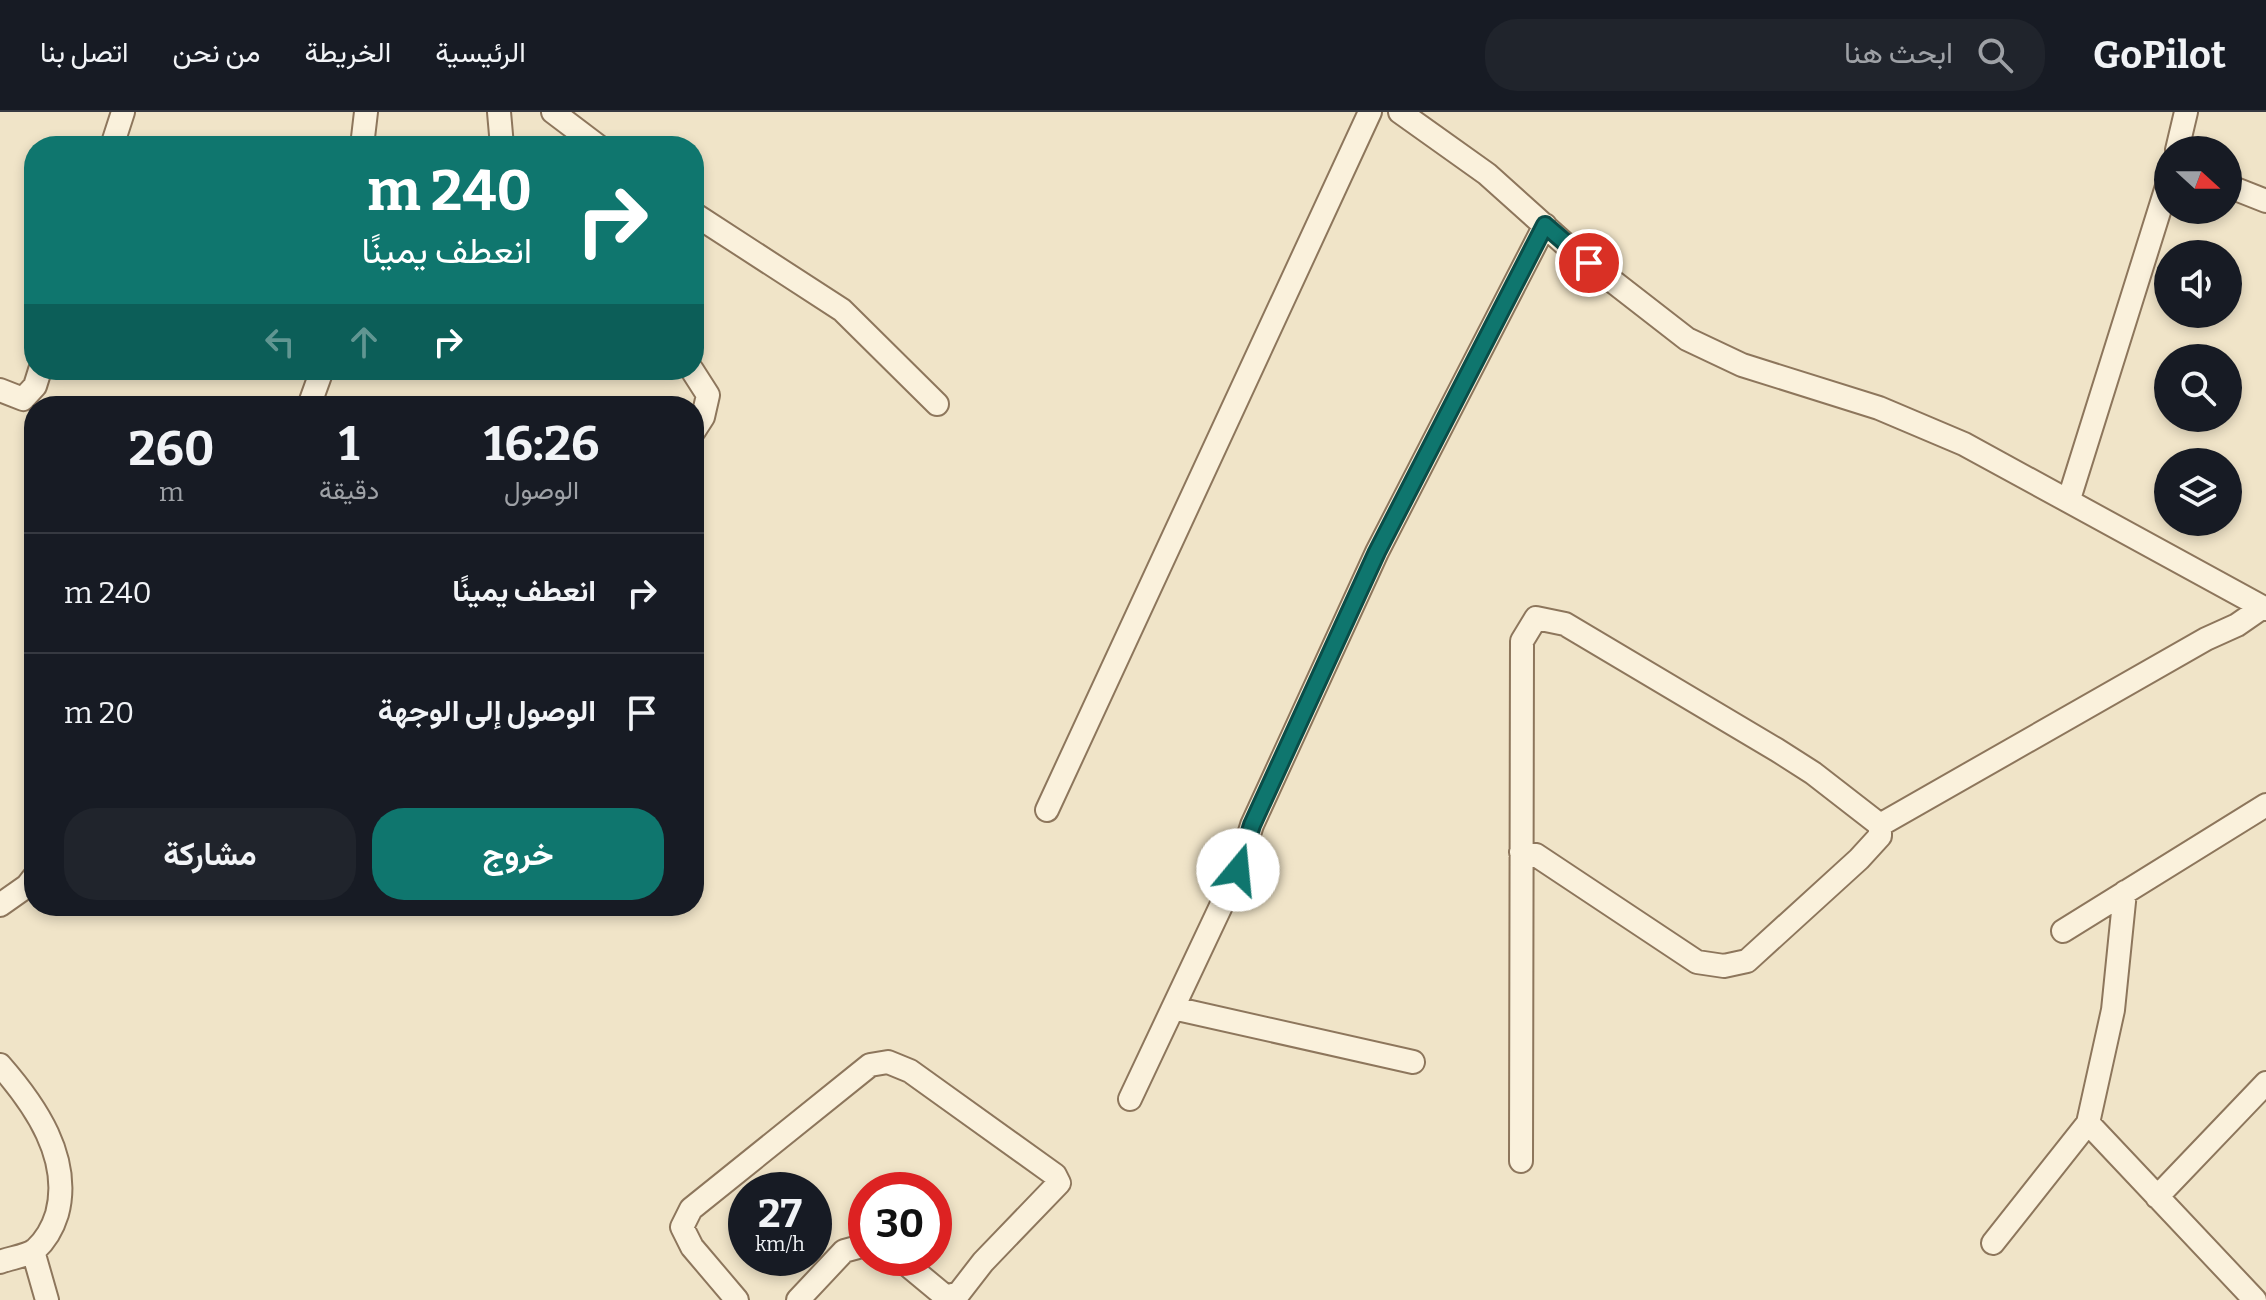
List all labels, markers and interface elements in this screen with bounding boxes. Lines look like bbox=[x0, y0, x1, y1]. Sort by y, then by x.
search box bbox=[1485, 19, 2045, 91]
text: GoPilot bbox=[2093, 32, 2226, 78]
icon: search bbox=[1973, 33, 2017, 77]
text: ابحث هنا bbox=[1844, 35, 1953, 71]
text: اتصل بنا bbox=[40, 36, 129, 69]
text: من نحن bbox=[173, 36, 261, 69]
text: الخريطة bbox=[305, 36, 391, 69]
text: الرئيسية bbox=[435, 36, 526, 69]
north arrow bbox=[2154, 136, 2242, 224]
map controls bbox=[2154, 136, 2242, 536]
text: 240 m bbox=[367, 158, 532, 225]
icon: right bbox=[560, 168, 664, 272]
text: انعطف يمينًا bbox=[361, 229, 532, 273]
pin bbox=[1555, 229, 1623, 297]
button: sound bbox=[2154, 240, 2242, 328]
icon: arrive bbox=[1567, 241, 1611, 285]
icon: left bbox=[258, 320, 302, 364]
icon: ahead bbox=[342, 320, 386, 364]
icon: right bbox=[426, 320, 470, 364]
button: search bbox=[2154, 344, 2242, 432]
text: 1 bbox=[339, 415, 359, 473]
text: 16:26 bbox=[484, 415, 599, 473]
text: 260 bbox=[129, 420, 214, 478]
button: layers bbox=[2154, 448, 2242, 536]
text: دقيقة bbox=[319, 475, 379, 506]
text: الوصول bbox=[504, 475, 579, 506]
text: m bbox=[159, 477, 184, 508]
icon: right bbox=[620, 571, 664, 615]
text: انعطف يمينًا bbox=[452, 573, 596, 609]
text: 240 m bbox=[64, 575, 152, 611]
icon: arrive bbox=[620, 691, 664, 735]
text: الوصول إلى الوجهة bbox=[378, 693, 596, 729]
text: 20 m bbox=[64, 695, 134, 731]
button: مشاركة bbox=[64, 808, 356, 900]
button: خروج bbox=[372, 808, 664, 900]
position arrow bbox=[1196, 828, 1280, 912]
speed limit sign: 30 bbox=[848, 1172, 952, 1276]
text: 27 bbox=[758, 1190, 802, 1238]
text: km/h bbox=[755, 1232, 805, 1256]

